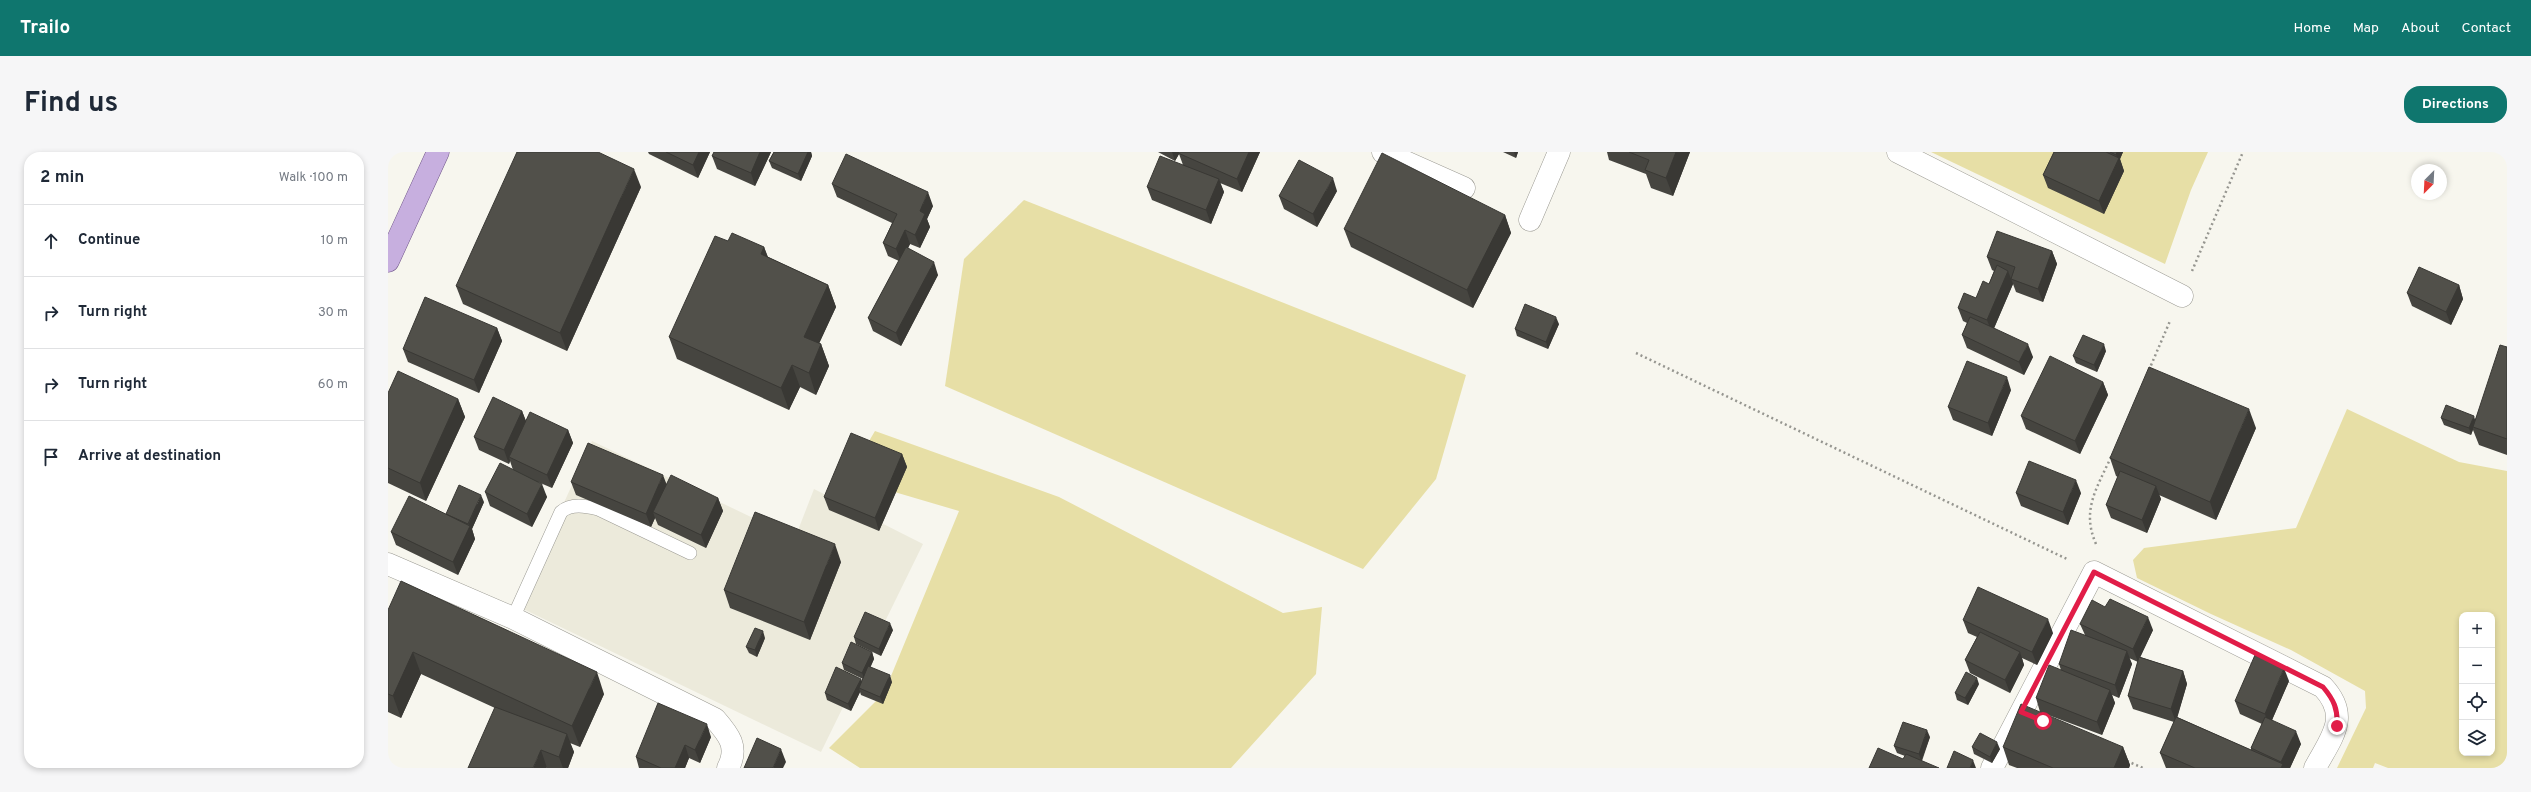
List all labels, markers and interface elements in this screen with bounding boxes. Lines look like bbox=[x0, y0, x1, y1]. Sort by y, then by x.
text: Trailo bbox=[20, 16, 70, 40]
text: Home bbox=[2294, 20, 2331, 37]
text: Map bbox=[2353, 20, 2379, 37]
text: About bbox=[2401, 20, 2440, 37]
text: Contact bbox=[2462, 20, 2511, 37]
text: Find us bbox=[24, 86, 118, 122]
button: Directions bbox=[2404, 86, 2507, 123]
north arrow bbox=[2411, 164, 2447, 200]
text: 2 min bbox=[40, 167, 84, 189]
text: Walk · 100 m bbox=[279, 170, 348, 186]
icon: ahead bbox=[40, 230, 62, 252]
text: Continue bbox=[78, 231, 140, 250]
text: 10 m bbox=[321, 233, 348, 249]
icon: right bbox=[40, 302, 62, 324]
text: Turn right bbox=[78, 303, 147, 322]
text: 30 m bbox=[318, 305, 348, 321]
icon: right bbox=[40, 374, 62, 396]
text: Turn right bbox=[78, 375, 147, 394]
text: 60 m bbox=[318, 377, 348, 393]
icon: arrive bbox=[40, 446, 62, 468]
text: Arrive at destination bbox=[78, 447, 221, 466]
map controls bbox=[2459, 612, 2495, 756]
button: + bbox=[2459, 612, 2495, 648]
button: − bbox=[2459, 648, 2495, 684]
button: locate bbox=[2459, 684, 2495, 720]
route start bbox=[2034, 712, 2052, 730]
route end bbox=[2328, 717, 2346, 735]
button: layers bbox=[2459, 720, 2495, 756]

